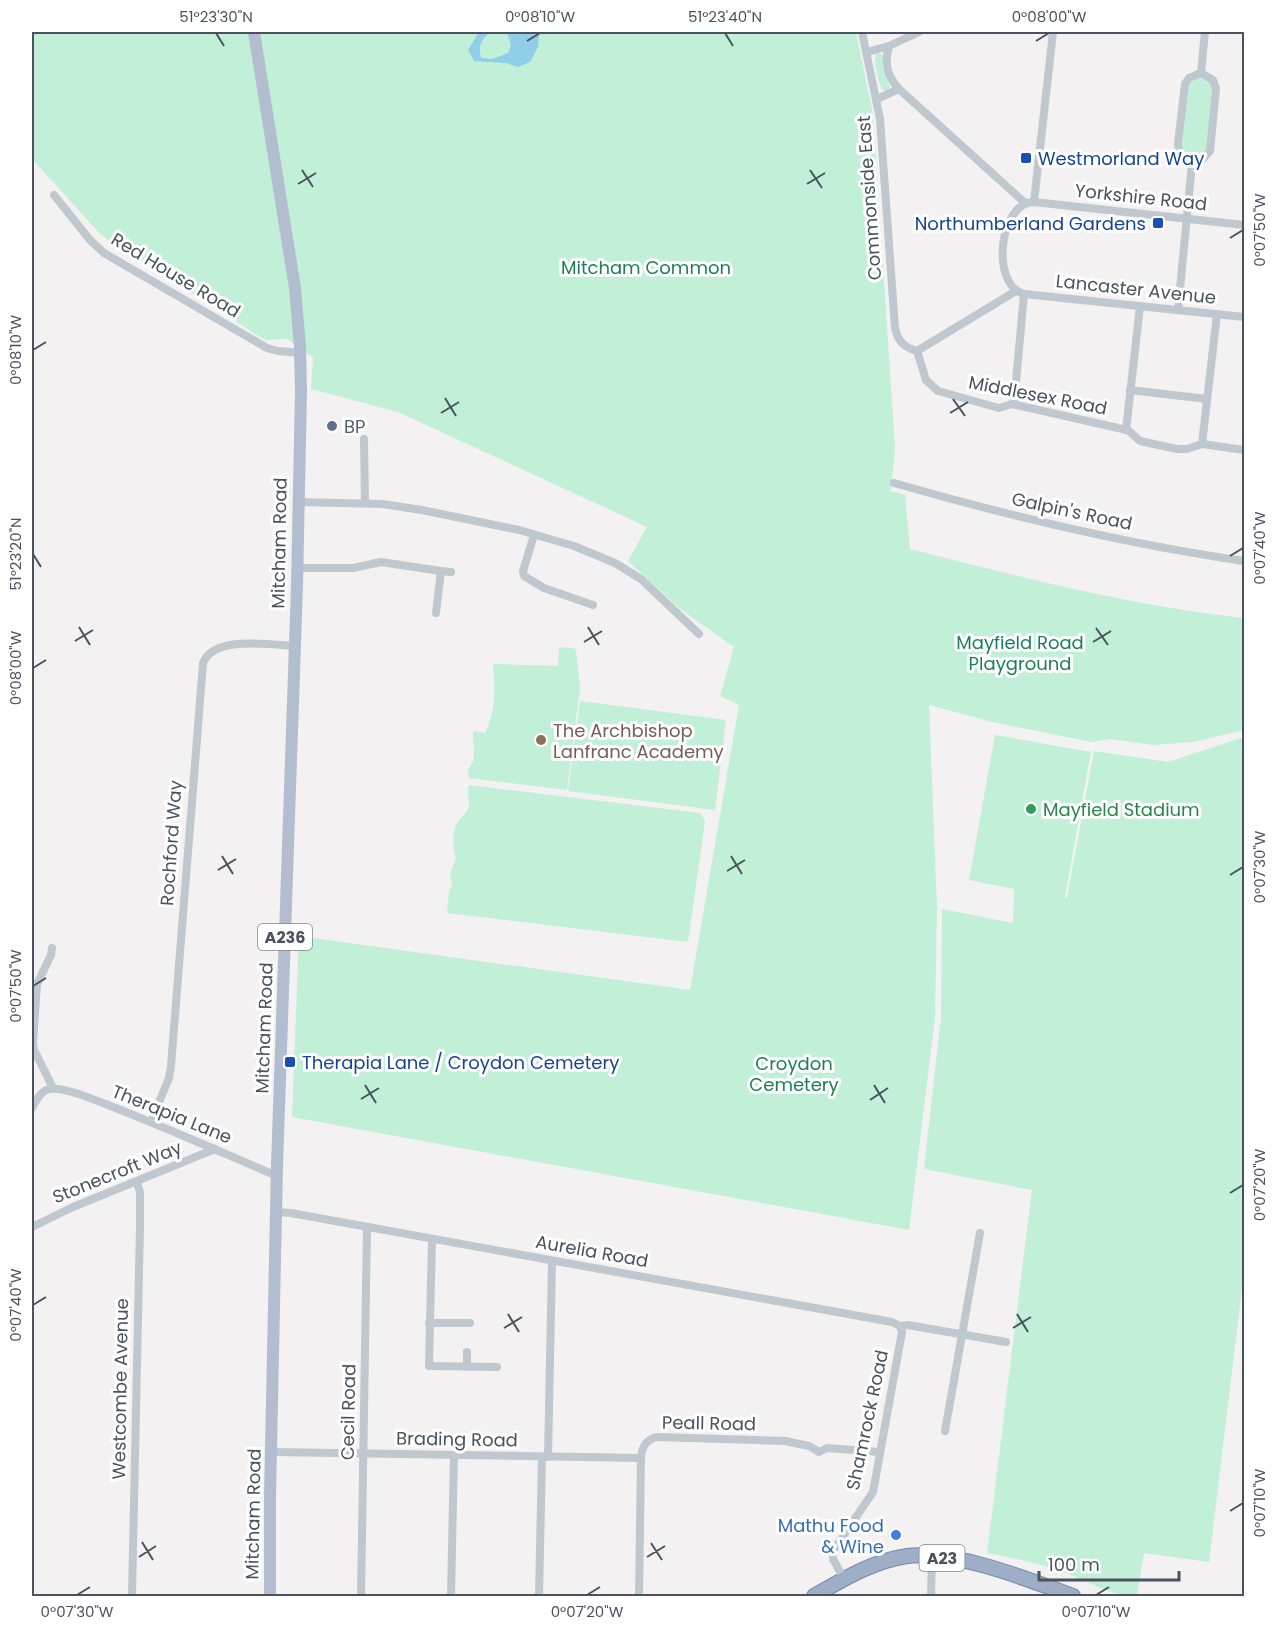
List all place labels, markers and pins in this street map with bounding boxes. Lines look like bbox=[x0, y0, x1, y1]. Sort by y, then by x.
place label: Westmorland Way bbox=[1038, 146, 1204, 171]
marker: Westmorland Way bbox=[1019, 151, 1033, 165]
place label: Northumberland Gardens bbox=[915, 211, 1146, 236]
marker: Northumberland Gardens bbox=[1151, 216, 1165, 230]
place label: BP bbox=[344, 414, 365, 439]
marker: BP bbox=[325, 419, 339, 433]
place label: The Archbishop Lanfranc Academy bbox=[553, 718, 724, 764]
marker: The Archbishop Lanfranc Academy bbox=[534, 733, 548, 747]
place label: Mayfield Stadium bbox=[1043, 797, 1200, 822]
marker: Mayfield Stadium bbox=[1024, 802, 1038, 816]
place label: Therapia Lane / Croydon Cemetery bbox=[302, 1050, 619, 1075]
marker: Therapia Lane / Croydon Cemetery bbox=[283, 1055, 297, 1069]
place label: Mathu Food & Wine bbox=[778, 1513, 884, 1559]
marker: Mathu Food & Wine bbox=[889, 1528, 903, 1542]

